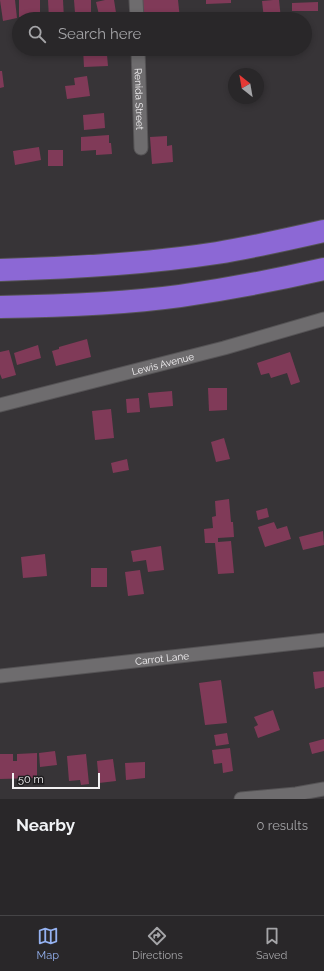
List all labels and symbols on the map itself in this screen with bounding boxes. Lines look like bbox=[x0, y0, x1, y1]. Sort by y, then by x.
street label: Renida Street bbox=[133, 68, 145, 131]
north arrow bbox=[228, 68, 264, 104]
street label: Lewis Avenue bbox=[131, 351, 195, 377]
street label: Carrot Lane bbox=[135, 650, 190, 667]
scale bar bbox=[12, 771, 100, 790]

